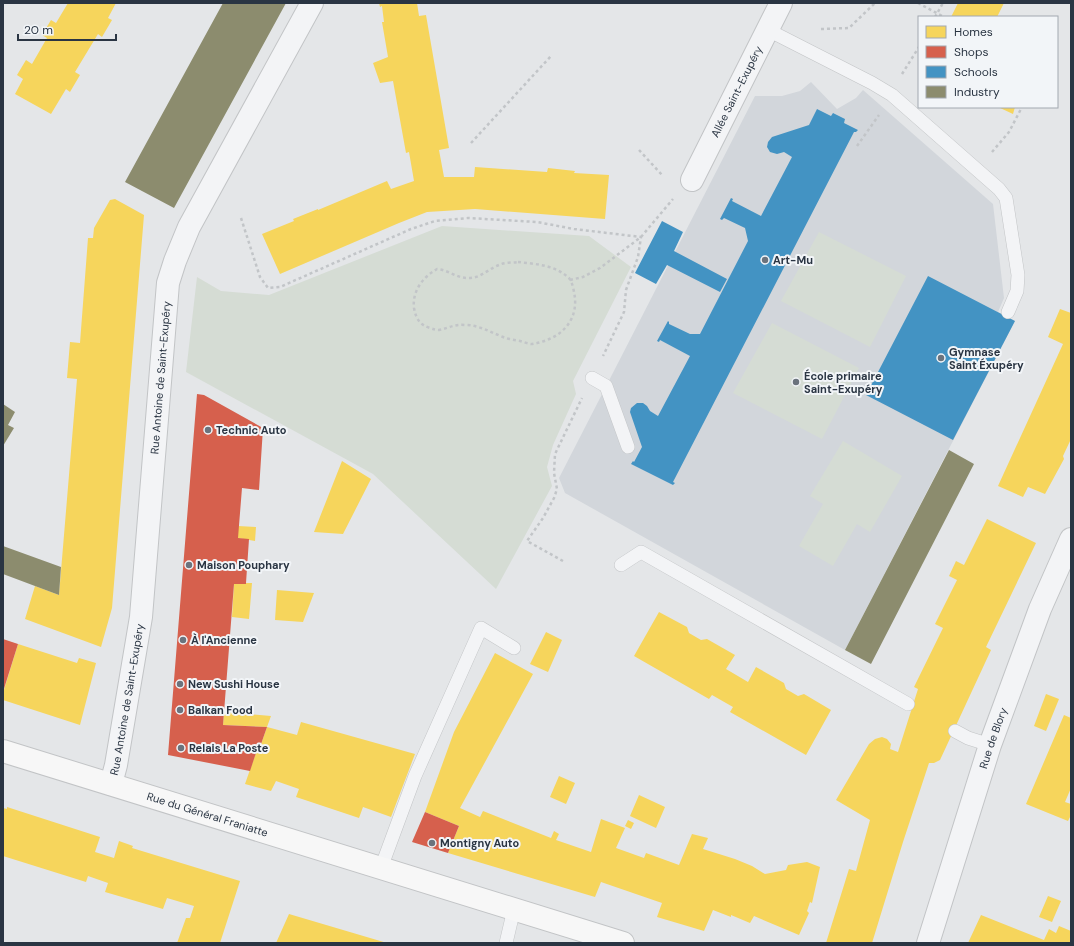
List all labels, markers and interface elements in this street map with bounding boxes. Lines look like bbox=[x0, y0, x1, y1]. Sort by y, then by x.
scale bar bbox=[18, 16, 116, 42]
legend bbox=[918, 16, 1058, 108]
text: 20 m bbox=[24, 22, 53, 38]
text: Homes bbox=[954, 24, 993, 40]
street label: Allée Saint-Exupéry bbox=[708, 43, 765, 140]
text: Shops bbox=[954, 44, 989, 60]
text: Schools bbox=[954, 64, 998, 80]
text: Industry bbox=[954, 84, 1000, 100]
place label: Art-Mu bbox=[773, 253, 813, 267]
marker: Art-Mu bbox=[760, 255, 770, 265]
street label: Rue Antoine de Saint-Exupéry bbox=[147, 300, 174, 455]
place label: Gymnase Saint Éxupéry bbox=[949, 345, 1024, 372]
marker: Gymnase Saint Éxupéry bbox=[936, 353, 946, 363]
place label: École primaire Saint-Exupéry bbox=[804, 369, 883, 396]
marker: École primaire Saint-Exupéry bbox=[791, 377, 801, 387]
place label: Technic Auto bbox=[216, 423, 287, 437]
marker: Technic Auto bbox=[203, 425, 213, 435]
place label: Maison Pouphary bbox=[197, 558, 290, 572]
marker: Maison Pouphary bbox=[184, 560, 194, 570]
street label: Rue Antoine de Saint-Exupéry bbox=[107, 623, 147, 777]
place label: À l'Ancienne bbox=[191, 633, 257, 647]
marker: À l'Ancienne bbox=[178, 635, 188, 645]
place label: New Sushi House bbox=[188, 677, 280, 691]
marker: New Sushi House bbox=[175, 679, 185, 689]
place label: Balkan Food bbox=[188, 703, 253, 717]
marker: Balkan Food bbox=[175, 705, 185, 715]
street label: Rue de Blory bbox=[976, 706, 1010, 770]
place label: Relais La Poste bbox=[189, 741, 269, 755]
marker: Relais La Poste bbox=[176, 743, 186, 753]
street label: Rue du Général Franiatte bbox=[145, 789, 270, 840]
place label: Montigny Auto bbox=[440, 836, 519, 850]
marker: Montigny Auto bbox=[427, 838, 437, 848]

